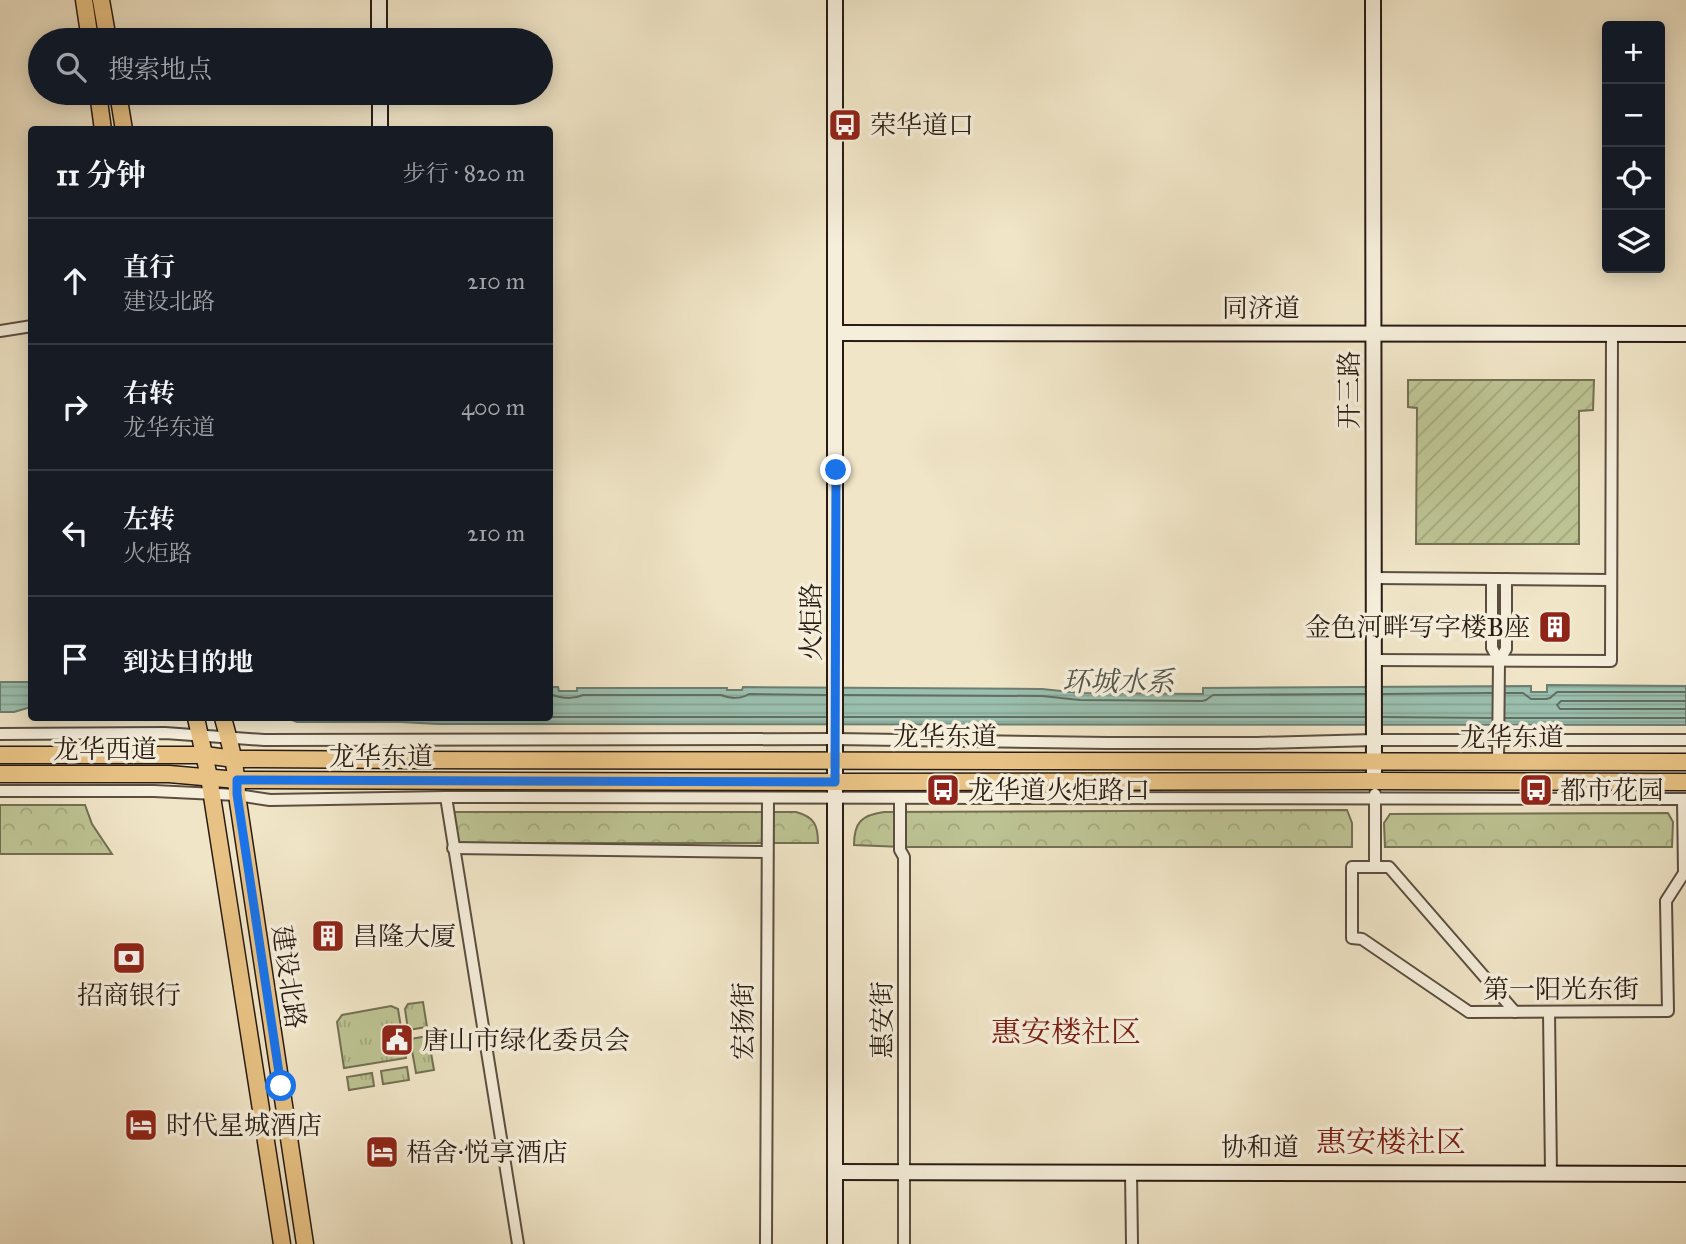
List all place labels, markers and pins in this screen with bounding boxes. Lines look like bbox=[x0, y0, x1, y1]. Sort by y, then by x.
bus stop icon: 荣华道口 bbox=[826, 106, 864, 144]
place label: 荣华道口 bbox=[870, 109, 974, 141]
building icon: 金色河畔写字楼B座 bbox=[1536, 608, 1574, 646]
place label: 金色河畔写字楼B座 bbox=[1305, 611, 1530, 643]
bus stop icon: 龙华道火炬路口 bbox=[924, 771, 962, 809]
bus stop icon: 都市花园 bbox=[1517, 771, 1555, 809]
place label: 龙华道火炬路口 bbox=[968, 774, 1150, 806]
place label: 都市花园 bbox=[1560, 774, 1664, 806]
building icon: 昌隆大厦 bbox=[309, 917, 347, 955]
place label: 昌隆大厦 bbox=[352, 920, 456, 952]
bank icon: 招商银行 bbox=[110, 939, 148, 977]
place label: 招商银行 bbox=[77, 979, 181, 1011]
public building icon: 唐山市绿化委员会 bbox=[378, 1021, 416, 1059]
place label: 唐山市绿化委员会 bbox=[422, 1024, 630, 1056]
hotel icon: 时代星城酒店 bbox=[122, 1106, 160, 1144]
place label: 时代星城酒店 bbox=[166, 1109, 322, 1141]
hotel icon: 梧舍·悦享酒店 bbox=[363, 1133, 401, 1171]
place label: 梧舍·悦享酒店 bbox=[406, 1136, 568, 1168]

